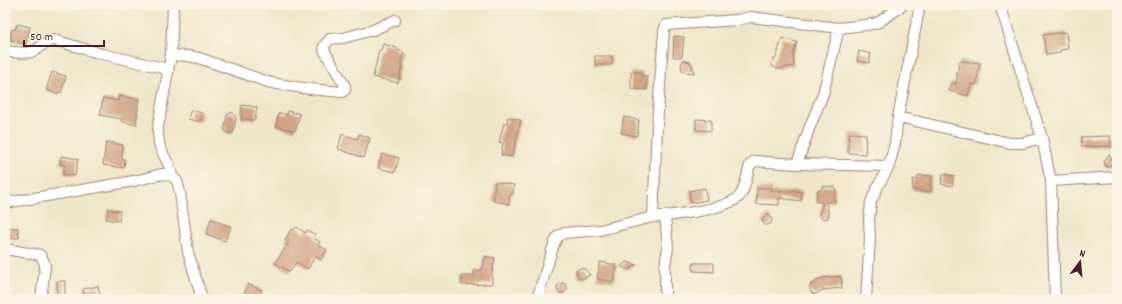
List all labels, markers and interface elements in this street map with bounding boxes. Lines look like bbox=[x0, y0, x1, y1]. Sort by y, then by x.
scale bar bbox=[24, 22, 104, 48]
text: 50 m bbox=[30, 29, 53, 46]
north arrow bbox=[1060, 242, 1100, 282]
text: N bbox=[1077, 246, 1088, 263]

